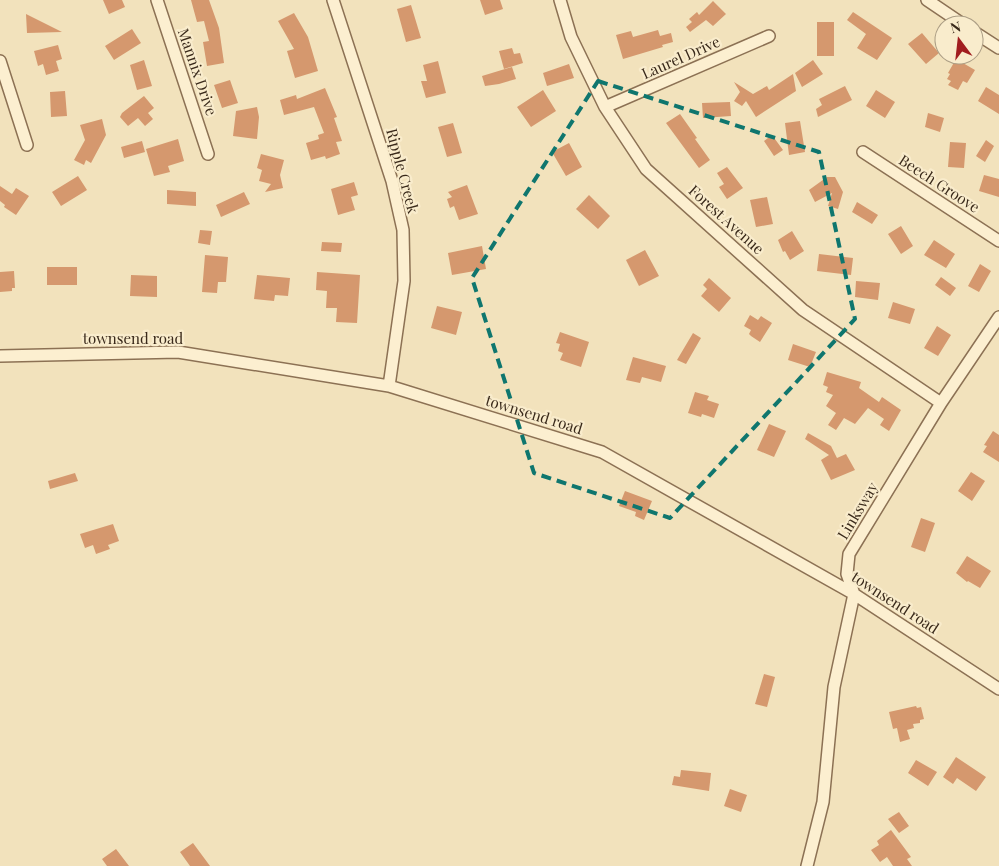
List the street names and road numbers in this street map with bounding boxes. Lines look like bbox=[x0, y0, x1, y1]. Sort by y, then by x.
street label: Mannix Drive bbox=[174, 25, 222, 118]
street label: Laurel Drive bbox=[638, 31, 723, 83]
street label: Ripple Creek bbox=[382, 126, 424, 216]
street label: Beech Groove bbox=[895, 150, 984, 217]
street label: Forest Avenue bbox=[685, 180, 769, 258]
street label: townsend road bbox=[83, 328, 183, 348]
street label: townsend road bbox=[483, 390, 585, 438]
street label: Linksway bbox=[832, 478, 882, 543]
street label: townsend road bbox=[848, 566, 943, 638]

